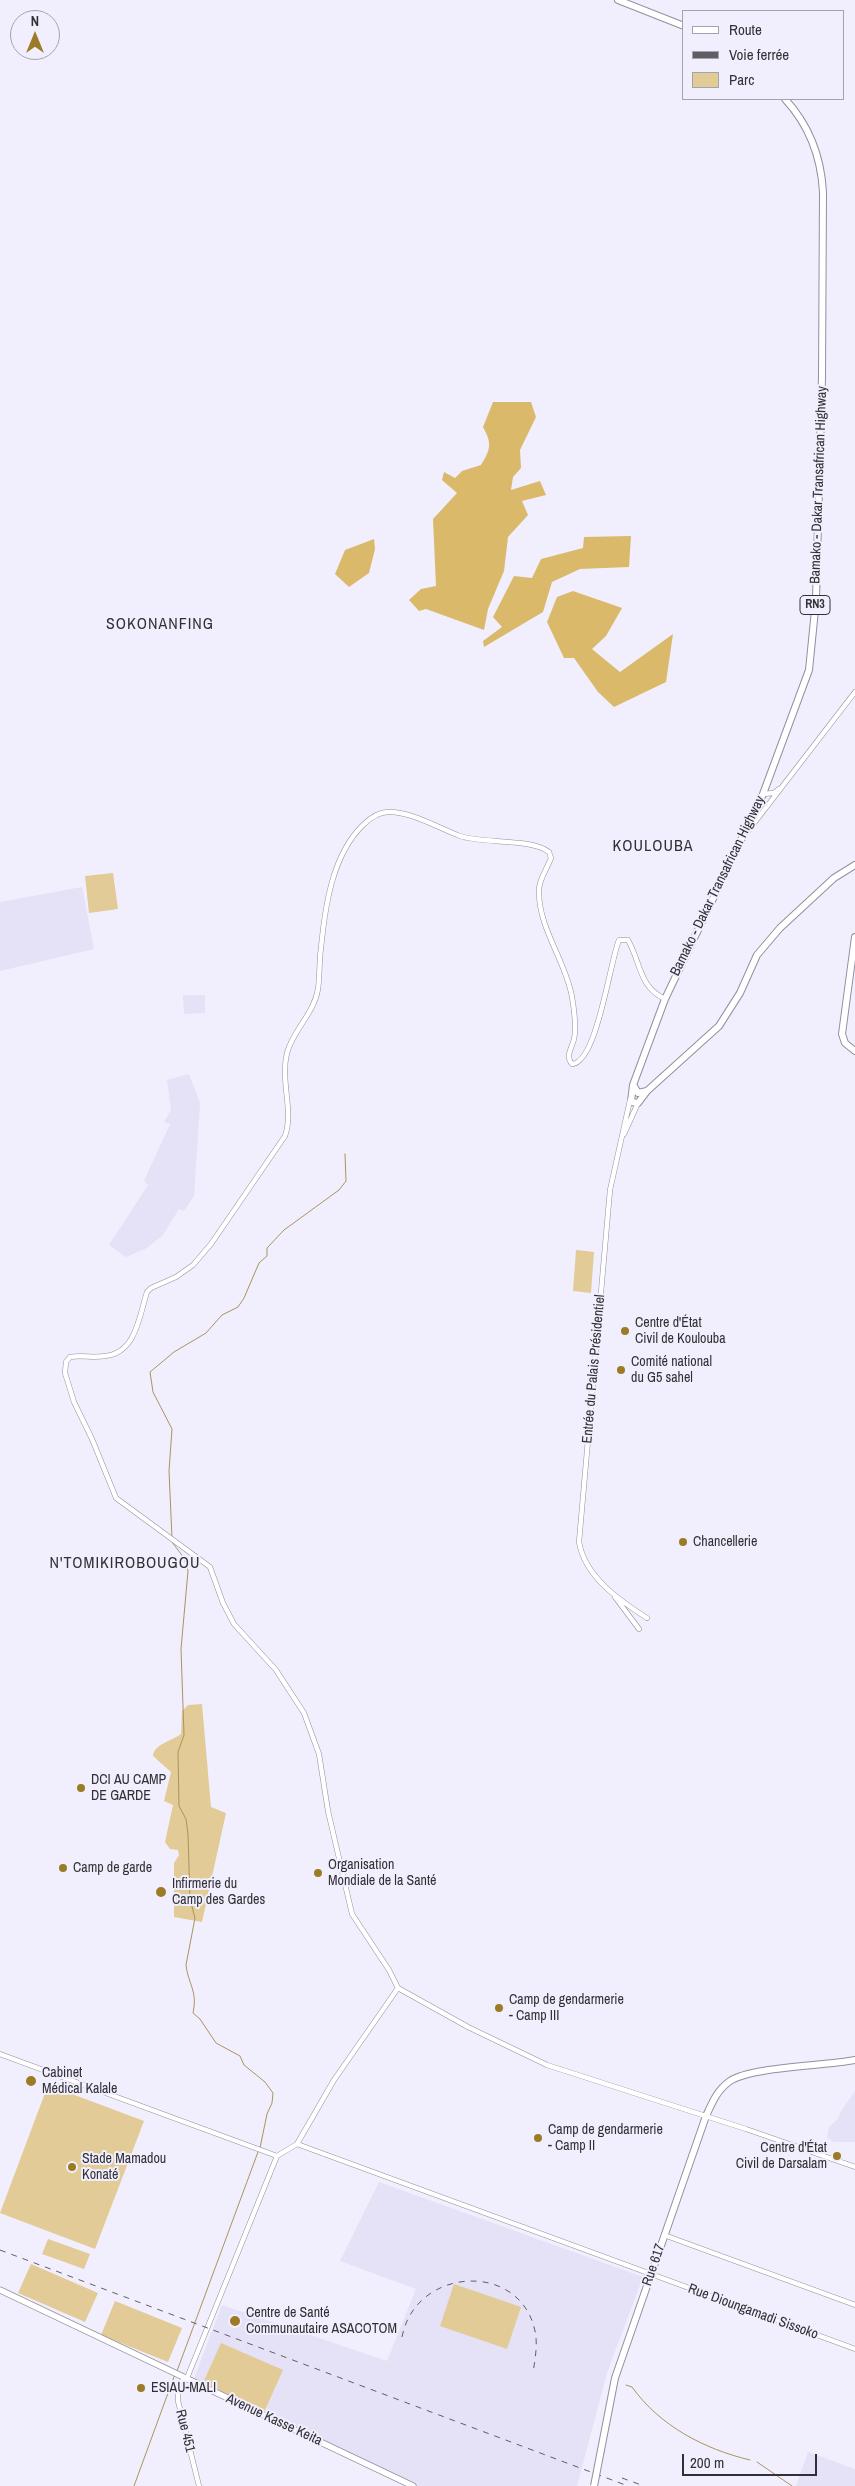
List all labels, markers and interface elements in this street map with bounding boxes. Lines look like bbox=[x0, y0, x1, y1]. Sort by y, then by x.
north arrow bbox=[10, 10, 60, 60]
legend bbox=[682, 10, 845, 100]
text: N bbox=[31, 12, 39, 30]
text: Route bbox=[729, 19, 762, 40]
text: Voie ferrée bbox=[729, 44, 789, 65]
text: Parc bbox=[729, 69, 754, 90]
street label: Bamako - Dakar Transafrican Highway bbox=[807, 386, 831, 584]
road number: RN3 bbox=[800, 596, 830, 614]
district label: SOKONANFING bbox=[105, 615, 215, 635]
street label: Bamako - Dakar Transafrican Highway bbox=[667, 793, 769, 979]
district label: KOULOUBA bbox=[612, 837, 694, 857]
street label: Entrée du Palais Présidentiel bbox=[579, 1294, 609, 1444]
place label: Centre d'État Civil de Koulouba bbox=[635, 1315, 726, 1348]
marker: Centre d'État Civil de Koulouba bbox=[619, 1325, 631, 1337]
place label: Comité national du G5 sahel bbox=[631, 1354, 712, 1386]
marker: Comité national du G5 sahel bbox=[615, 1364, 627, 1376]
place label: Chancellerie bbox=[693, 1534, 757, 1550]
marker: Chancellerie bbox=[677, 1536, 689, 1548]
district label: N'TOMIKIROBOUGOU bbox=[48, 1554, 202, 1574]
place label: DCI AU CAMP DE GARDE bbox=[91, 1772, 166, 1804]
marker: DCI AU CAMP DE GARDE bbox=[75, 1782, 87, 1794]
place label: Organisation Mondiale de la Santé bbox=[328, 1857, 436, 1890]
place label: Camp de garde bbox=[73, 1860, 152, 1876]
marker: Camp de garde bbox=[57, 1862, 69, 1874]
marker: Organisation Mondiale de la Santé bbox=[312, 1867, 324, 1879]
place label: Infirmerie du Camp des Gardes bbox=[172, 1876, 265, 1908]
marker: Infirmerie du Camp des Gardes bbox=[154, 1885, 168, 1899]
place label: Camp de gendarmerie - Camp III bbox=[509, 1992, 624, 2024]
marker: Camp de gendarmerie - Camp III bbox=[493, 2002, 505, 2014]
place label: Cabinet Médical Kalale bbox=[42, 2065, 117, 2098]
marker: Cabinet Médical Kalale bbox=[24, 2074, 38, 2088]
place label: Camp de gendarmerie - Camp II bbox=[548, 2122, 663, 2154]
marker: Camp de gendarmerie - Camp II bbox=[532, 2132, 544, 2144]
place label: Centre d'État Civil de Darsalam bbox=[736, 2140, 827, 2172]
marker: Centre d'État Civil de Darsalam bbox=[831, 2150, 843, 2162]
place label: Stade Mamadou Konaté bbox=[82, 2151, 166, 2184]
marker: Stade Mamadou Konaté bbox=[66, 2161, 78, 2173]
street label: Rue 617 bbox=[639, 2242, 669, 2288]
street label: Rue Dioungamadi Sissoko bbox=[686, 2281, 820, 2343]
place label: Centre de Santé Communautaire ASACOTOM bbox=[246, 2305, 397, 2338]
marker: Centre de Santé Communautaire ASACOTOM bbox=[228, 2314, 242, 2328]
place label: ESIAU-MALI bbox=[151, 2380, 216, 2396]
marker: ESIAU-MALI bbox=[135, 2382, 147, 2394]
street label: Avenue Kasse Keita bbox=[223, 2390, 325, 2450]
street label: Rue 451 bbox=[172, 2408, 198, 2454]
scale bar bbox=[685, 2444, 820, 2476]
text: 200 m bbox=[690, 2452, 724, 2473]

